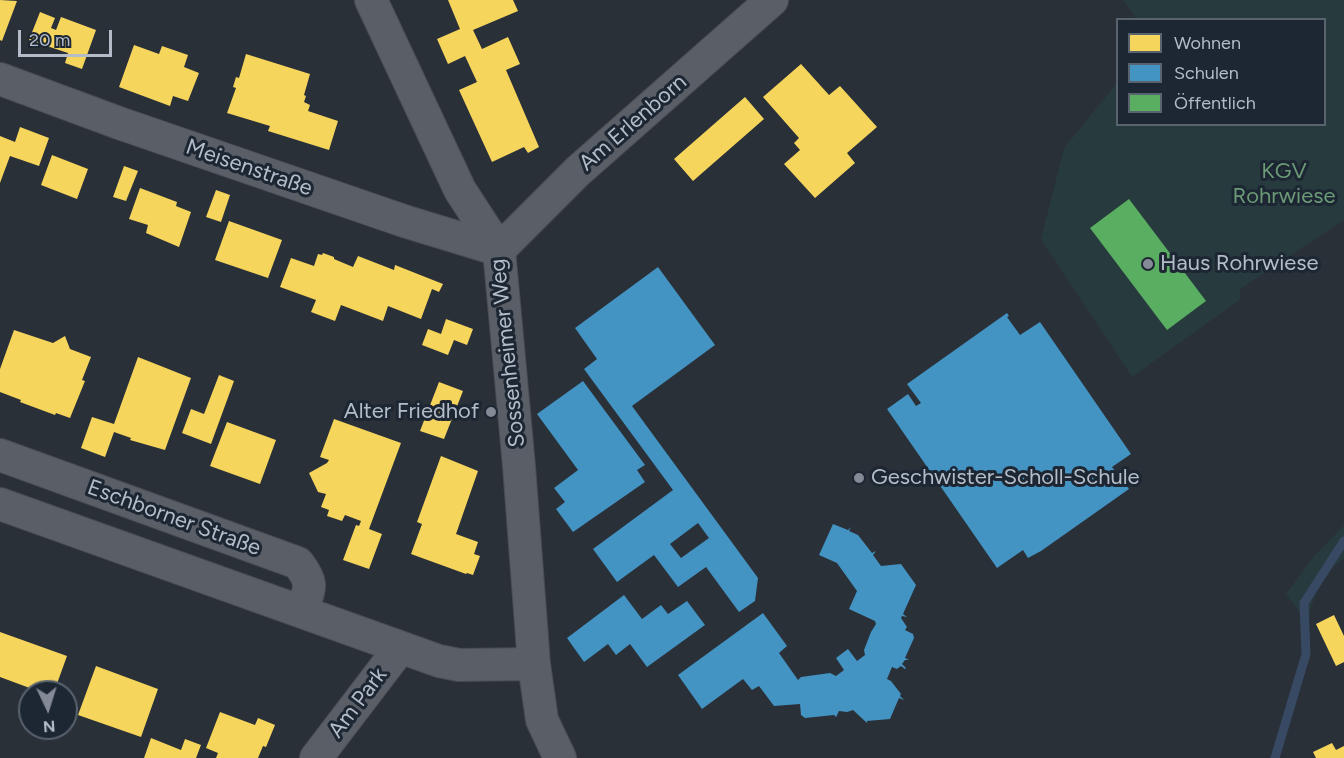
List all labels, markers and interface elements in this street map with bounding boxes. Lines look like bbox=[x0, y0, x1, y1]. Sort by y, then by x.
scale bar bbox=[21, 18, 116, 56]
legend bbox=[1116, 18, 1326, 126]
text: 20 m bbox=[29, 29, 70, 51]
text: Wohnen bbox=[1174, 32, 1241, 54]
text: Schulen bbox=[1174, 62, 1239, 84]
street label: Am Erlenborn bbox=[574, 69, 692, 177]
text: Öffentlich bbox=[1174, 92, 1256, 114]
street label: Meisenstraße bbox=[182, 134, 316, 202]
park label: KGV Rohrwiese bbox=[1233, 159, 1335, 210]
place label: Haus Rohrwiese bbox=[1160, 251, 1319, 277]
marker: Haus Rohrwiese bbox=[1141, 257, 1155, 271]
street label: Sossenheimer Weg bbox=[485, 258, 531, 448]
place label: Alter Friedhof bbox=[344, 399, 479, 425]
marker: Alter Friedhof bbox=[484, 405, 498, 419]
place label: Geschwister-Scholl-Schule bbox=[871, 465, 1140, 491]
marker: Geschwister-Scholl-Schule bbox=[852, 471, 866, 485]
street label: Eschborner Straße bbox=[84, 474, 264, 562]
street label: Am Park bbox=[323, 663, 393, 743]
north arrow bbox=[18, 680, 78, 740]
text: N bbox=[42, 717, 56, 736]

